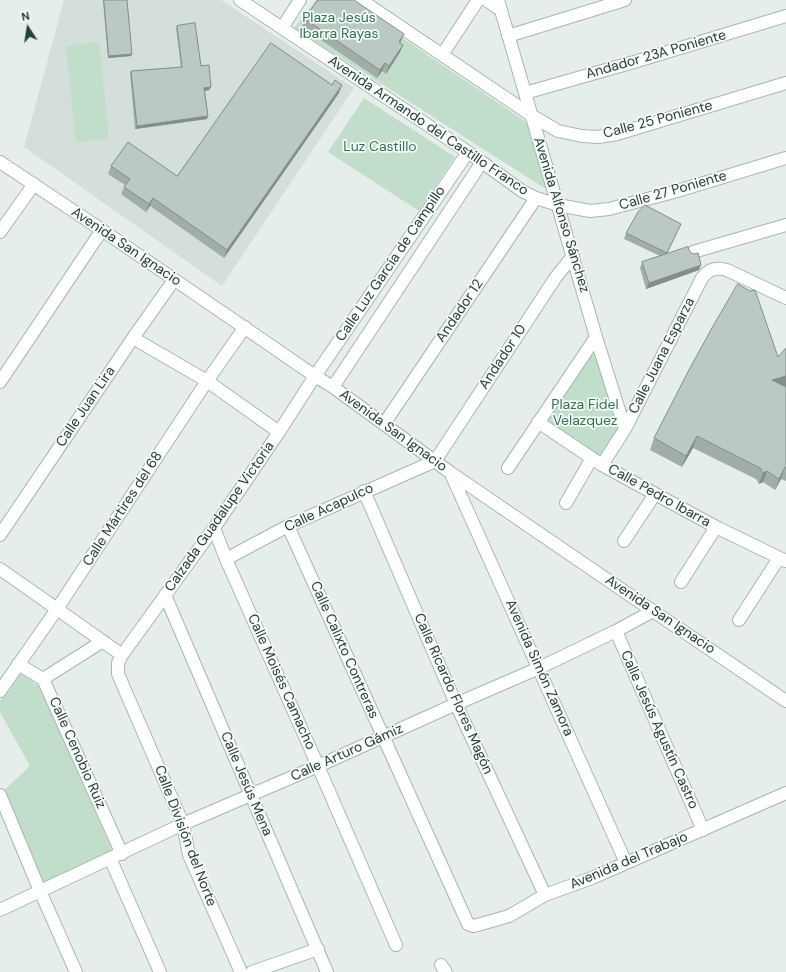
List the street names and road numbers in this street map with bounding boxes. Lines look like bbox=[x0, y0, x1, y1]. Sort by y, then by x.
street label: Andador 23A Poniente bbox=[584, 27, 728, 83]
street label: Avenida Armando del Castillo Franco bbox=[325, 52, 531, 200]
street label: Calle 25 Poniente bbox=[601, 97, 715, 143]
street label: Avenida Alfonso Sánchez bbox=[529, 135, 593, 295]
street label: Calle 27 Poniente bbox=[617, 168, 729, 214]
street label: Calle Luz García de Campillo bbox=[333, 183, 449, 345]
street label: Avenida San Ignacio bbox=[68, 204, 184, 290]
street label: Andador 12 bbox=[433, 276, 487, 346]
street label: Calle Juana Esparza bbox=[625, 295, 699, 417]
street label: Andador 10 bbox=[476, 322, 530, 392]
street label: Calle Juan Lira bbox=[53, 364, 119, 450]
street label: Avenida San Ignacio bbox=[336, 386, 450, 476]
street label: Calzada Guadalupe Victoria bbox=[162, 439, 278, 595]
street label: Calle Mártires del 68 bbox=[80, 448, 166, 570]
street label: Calle Pedro Ibarra bbox=[605, 461, 713, 531]
street label: Calle Acapulco bbox=[282, 480, 376, 536]
street label: Avenida San Ignacio bbox=[602, 572, 718, 658]
street label: Calle Calixto Contreras bbox=[306, 579, 382, 721]
street label: Avenida Simón Zamora bbox=[501, 597, 577, 739]
street label: Calle Ricardo Flores Magón bbox=[410, 611, 496, 777]
street label: Calle Moisés Camacho bbox=[243, 612, 319, 752]
street label: Calle Jesús Agustín Castro bbox=[616, 648, 702, 812]
street label: Calle Cenobio Ruiz bbox=[45, 695, 109, 811]
street label: Calle Arturo Gámiz bbox=[288, 721, 406, 785]
street label: Calle Jesús Mena bbox=[216, 729, 276, 839]
street label: Calle División del Norte bbox=[150, 763, 220, 909]
street label: Avenida del Trabajo bbox=[567, 829, 691, 893]

